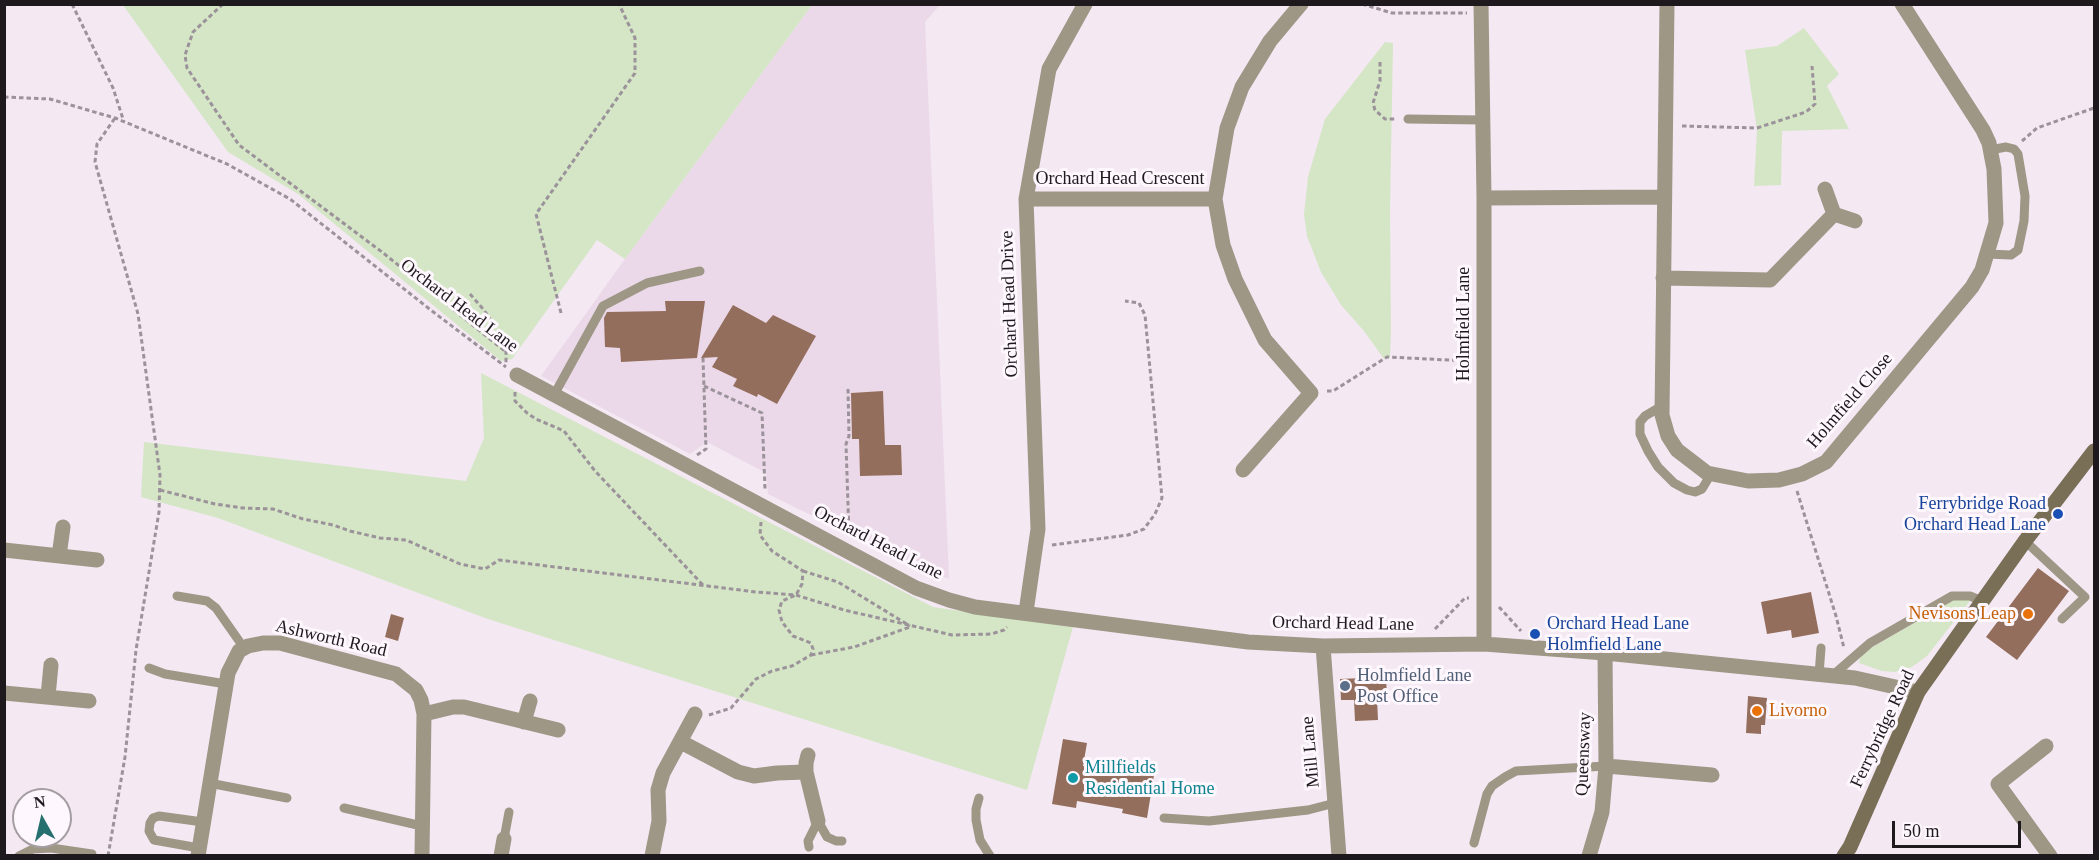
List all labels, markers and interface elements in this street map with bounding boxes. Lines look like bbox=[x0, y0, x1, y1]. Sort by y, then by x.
street label: Orchard Head Crescent bbox=[1036, 168, 1204, 190]
street label: Orchard Head Drive bbox=[997, 230, 1023, 378]
street label: Orchard Head Lane bbox=[396, 255, 522, 357]
street label: Holmfield Lane bbox=[1453, 267, 1475, 381]
street label: Holmfield Close bbox=[1803, 349, 1897, 453]
place label: Ferrybridge Road Orchard Head Lane bbox=[1904, 493, 2046, 536]
street label: Orchard Head Lane bbox=[810, 501, 946, 585]
marker: Ferrybridge Road Orchard Head Lane bbox=[2051, 507, 2065, 521]
place label: Nevisons Leap bbox=[1909, 603, 2016, 625]
marker: Nevisons Leap bbox=[2021, 607, 2035, 621]
street label: Orchard Head Lane bbox=[1272, 612, 1414, 636]
place label: Orchard Head Lane Holmfield Lane bbox=[1547, 613, 1689, 656]
street label: Ashworth Road bbox=[273, 616, 389, 662]
marker: Orchard Head Lane Holmfield Lane bbox=[1528, 627, 1542, 641]
place label: Holmfield Lane Post Office bbox=[1357, 665, 1471, 708]
street label: Ferrybridge Road bbox=[1846, 667, 1920, 791]
marker: Holmfield Lane Post Office bbox=[1338, 679, 1352, 693]
place label: Livorno bbox=[1769, 700, 1827, 722]
marker: Livorno bbox=[1750, 704, 1764, 718]
street label: Queensway bbox=[1572, 712, 1596, 796]
street label: Mill Lane bbox=[1297, 715, 1325, 789]
place label: Millfields Residential Home bbox=[1085, 757, 1214, 800]
marker: Millfields Residential Home bbox=[1066, 771, 1080, 785]
north arrow bbox=[12, 788, 72, 848]
text: N bbox=[33, 792, 47, 811]
scale bar bbox=[1895, 809, 2024, 847]
text: 50 m bbox=[1903, 821, 1940, 841]

